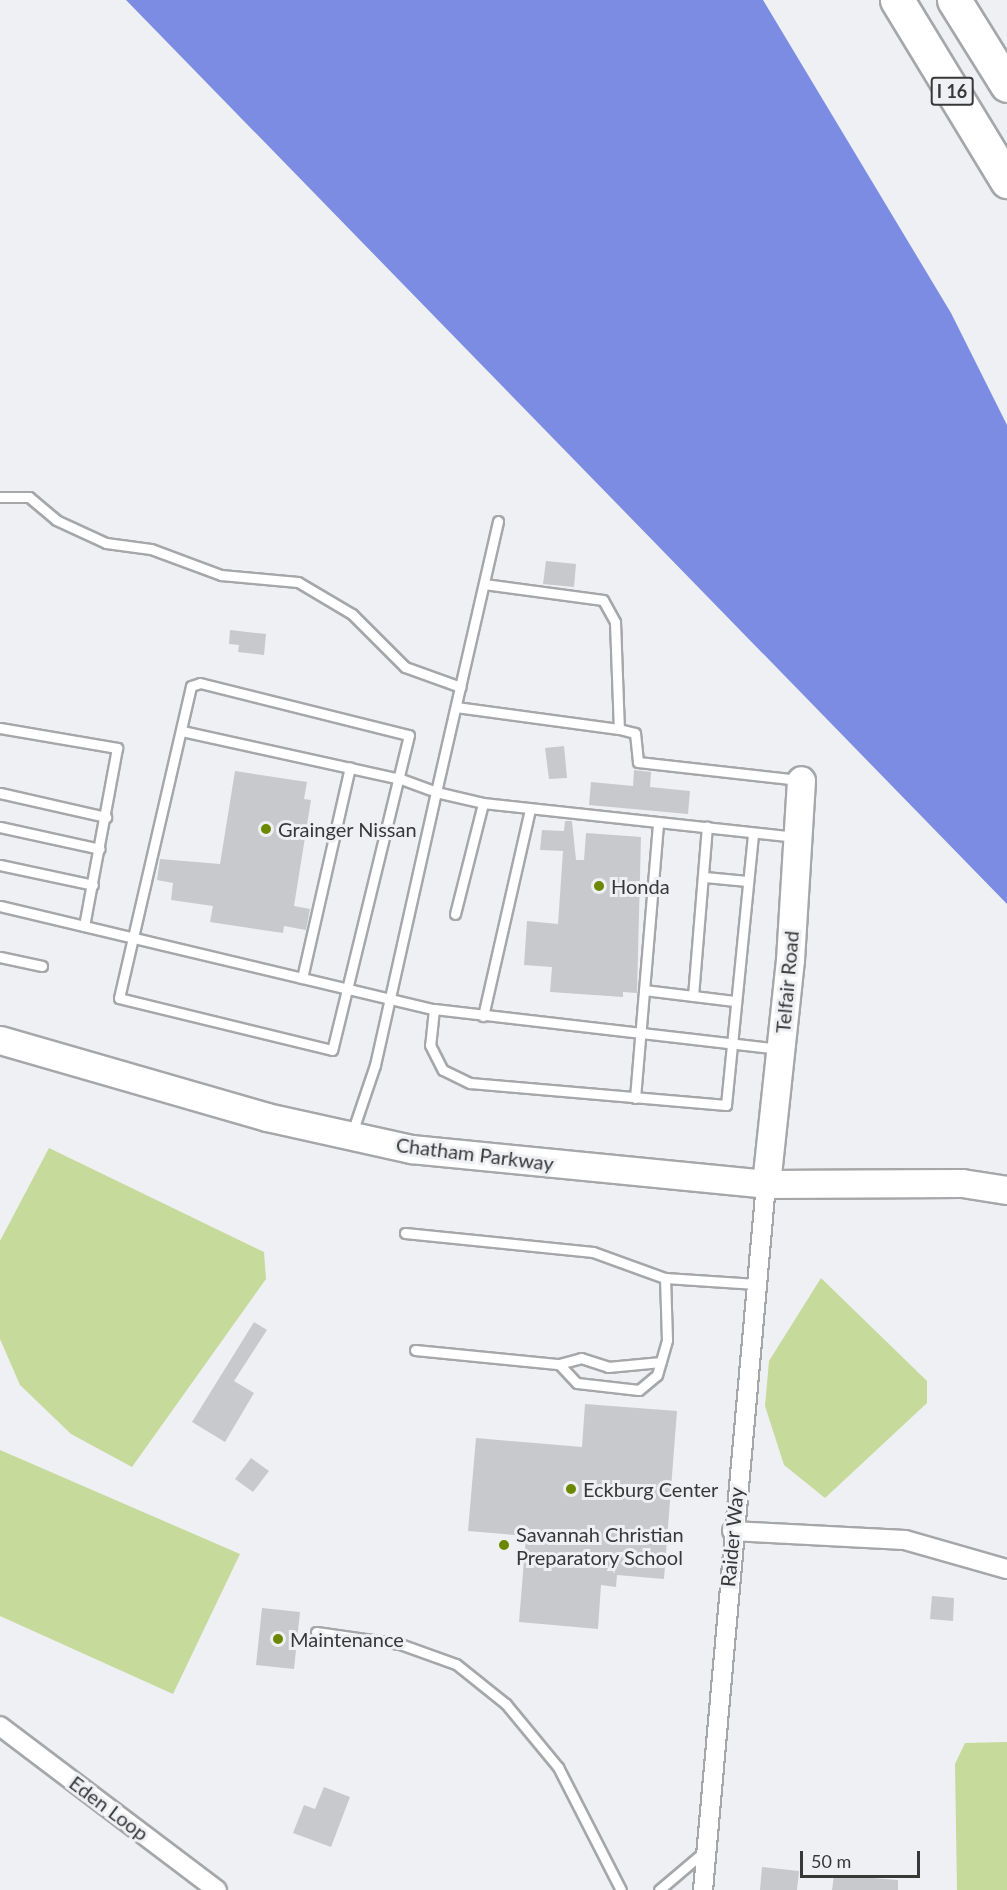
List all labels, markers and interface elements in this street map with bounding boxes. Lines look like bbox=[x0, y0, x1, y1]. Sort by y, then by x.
road number: I 16 bbox=[930, 76, 974, 106]
place label: Grainger Nissan bbox=[278, 817, 417, 841]
marker: Grainger Nissan bbox=[259, 822, 273, 836]
place label: Honda bbox=[611, 874, 670, 898]
marker: Honda bbox=[592, 879, 606, 893]
street label: Telfair Road bbox=[771, 930, 803, 1034]
street label: Chatham Parkway bbox=[395, 1132, 555, 1176]
place label: Eckburg Center bbox=[583, 1477, 718, 1501]
marker: Eckburg Center bbox=[564, 1482, 578, 1496]
street label: Raider Way bbox=[716, 1486, 748, 1588]
place label: Savannah Christian Preparatory School bbox=[516, 1522, 684, 1569]
marker: Savannah Christian Preparatory School bbox=[497, 1538, 511, 1552]
place label: Maintenance bbox=[290, 1627, 404, 1651]
marker: Maintenance bbox=[271, 1632, 285, 1646]
street label: Eden Loop bbox=[65, 1771, 153, 1845]
scale bar bbox=[803, 1839, 923, 1877]
text: 50 m bbox=[811, 1850, 851, 1872]

